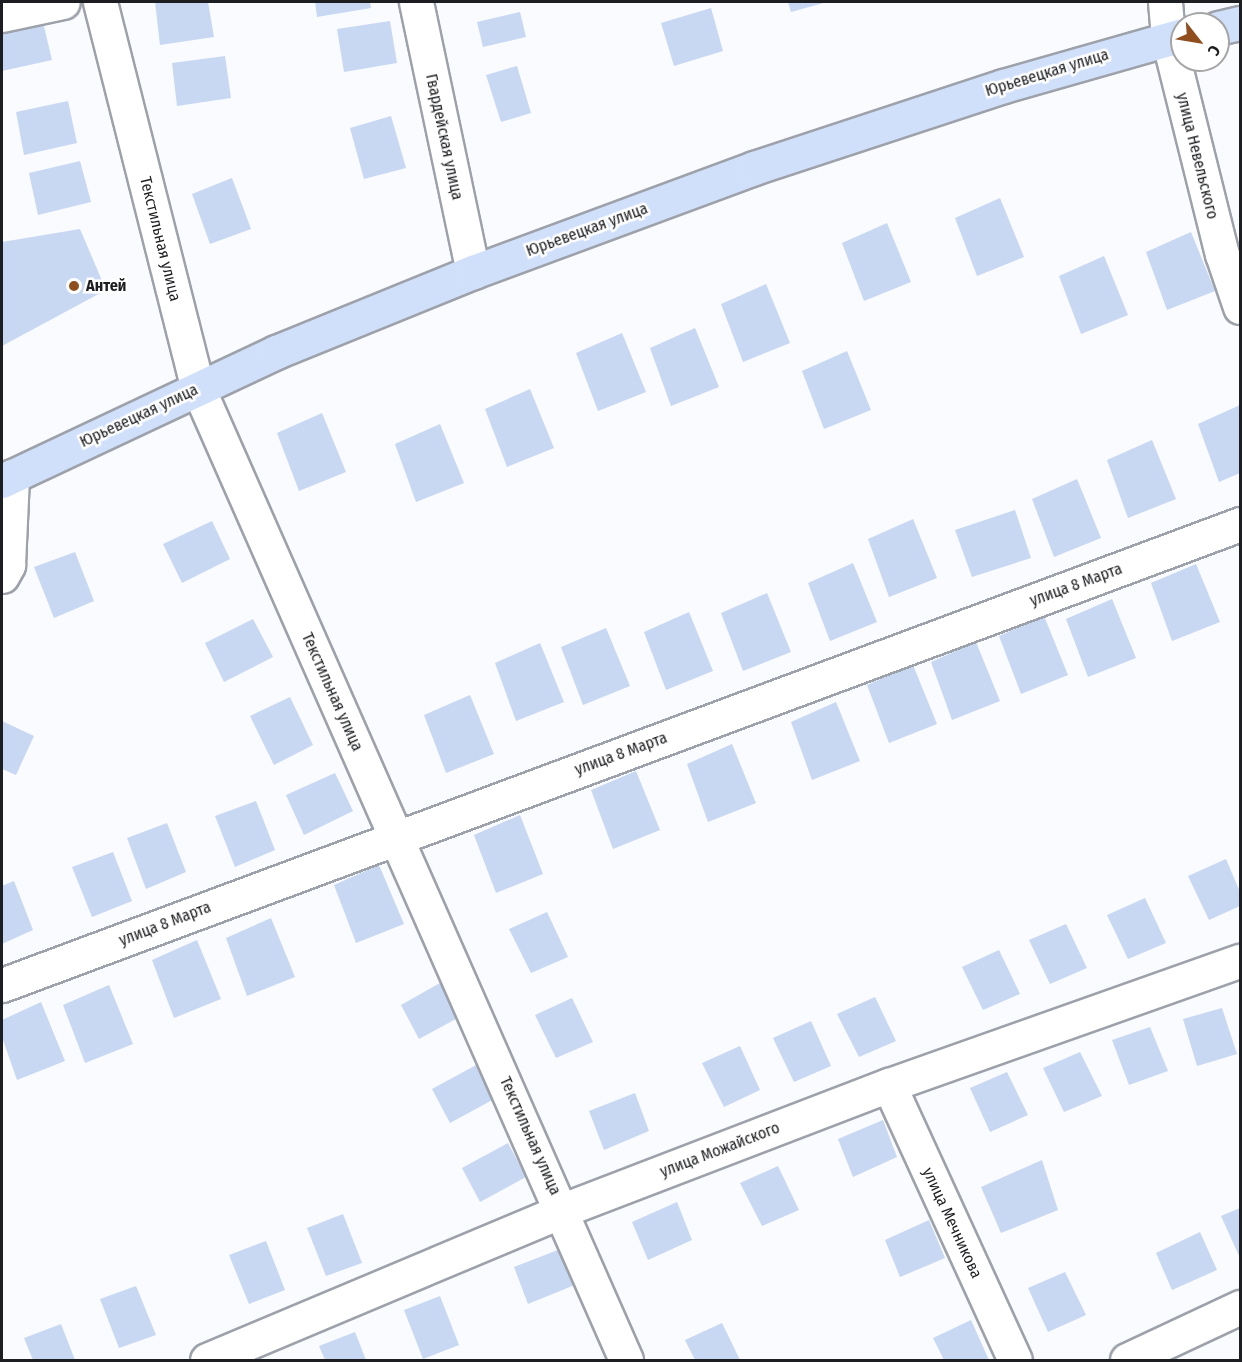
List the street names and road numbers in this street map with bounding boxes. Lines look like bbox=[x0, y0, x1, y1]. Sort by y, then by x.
street label: Юрьевецкая улица bbox=[983, 45, 1111, 101]
street label: Гвардейская улица bbox=[421, 72, 467, 202]
street label: улица Невельского bbox=[1172, 91, 1222, 221]
street label: Текстильная улица bbox=[135, 175, 185, 303]
street label: Юрьевецкая улица bbox=[524, 199, 650, 261]
street label: Юрьевецкая улица bbox=[77, 380, 201, 452]
street label: улица 8 Марта bbox=[1027, 559, 1125, 611]
street label: Текстильная улица bbox=[297, 630, 367, 754]
street label: улица 8 Марта bbox=[572, 728, 670, 780]
street label: улица 8 Марта bbox=[116, 898, 214, 950]
street label: Текстильная улица bbox=[495, 1074, 565, 1198]
street label: улица Можайского bbox=[657, 1118, 783, 1182]
street label: улица Мечникова bbox=[918, 1165, 986, 1281]

